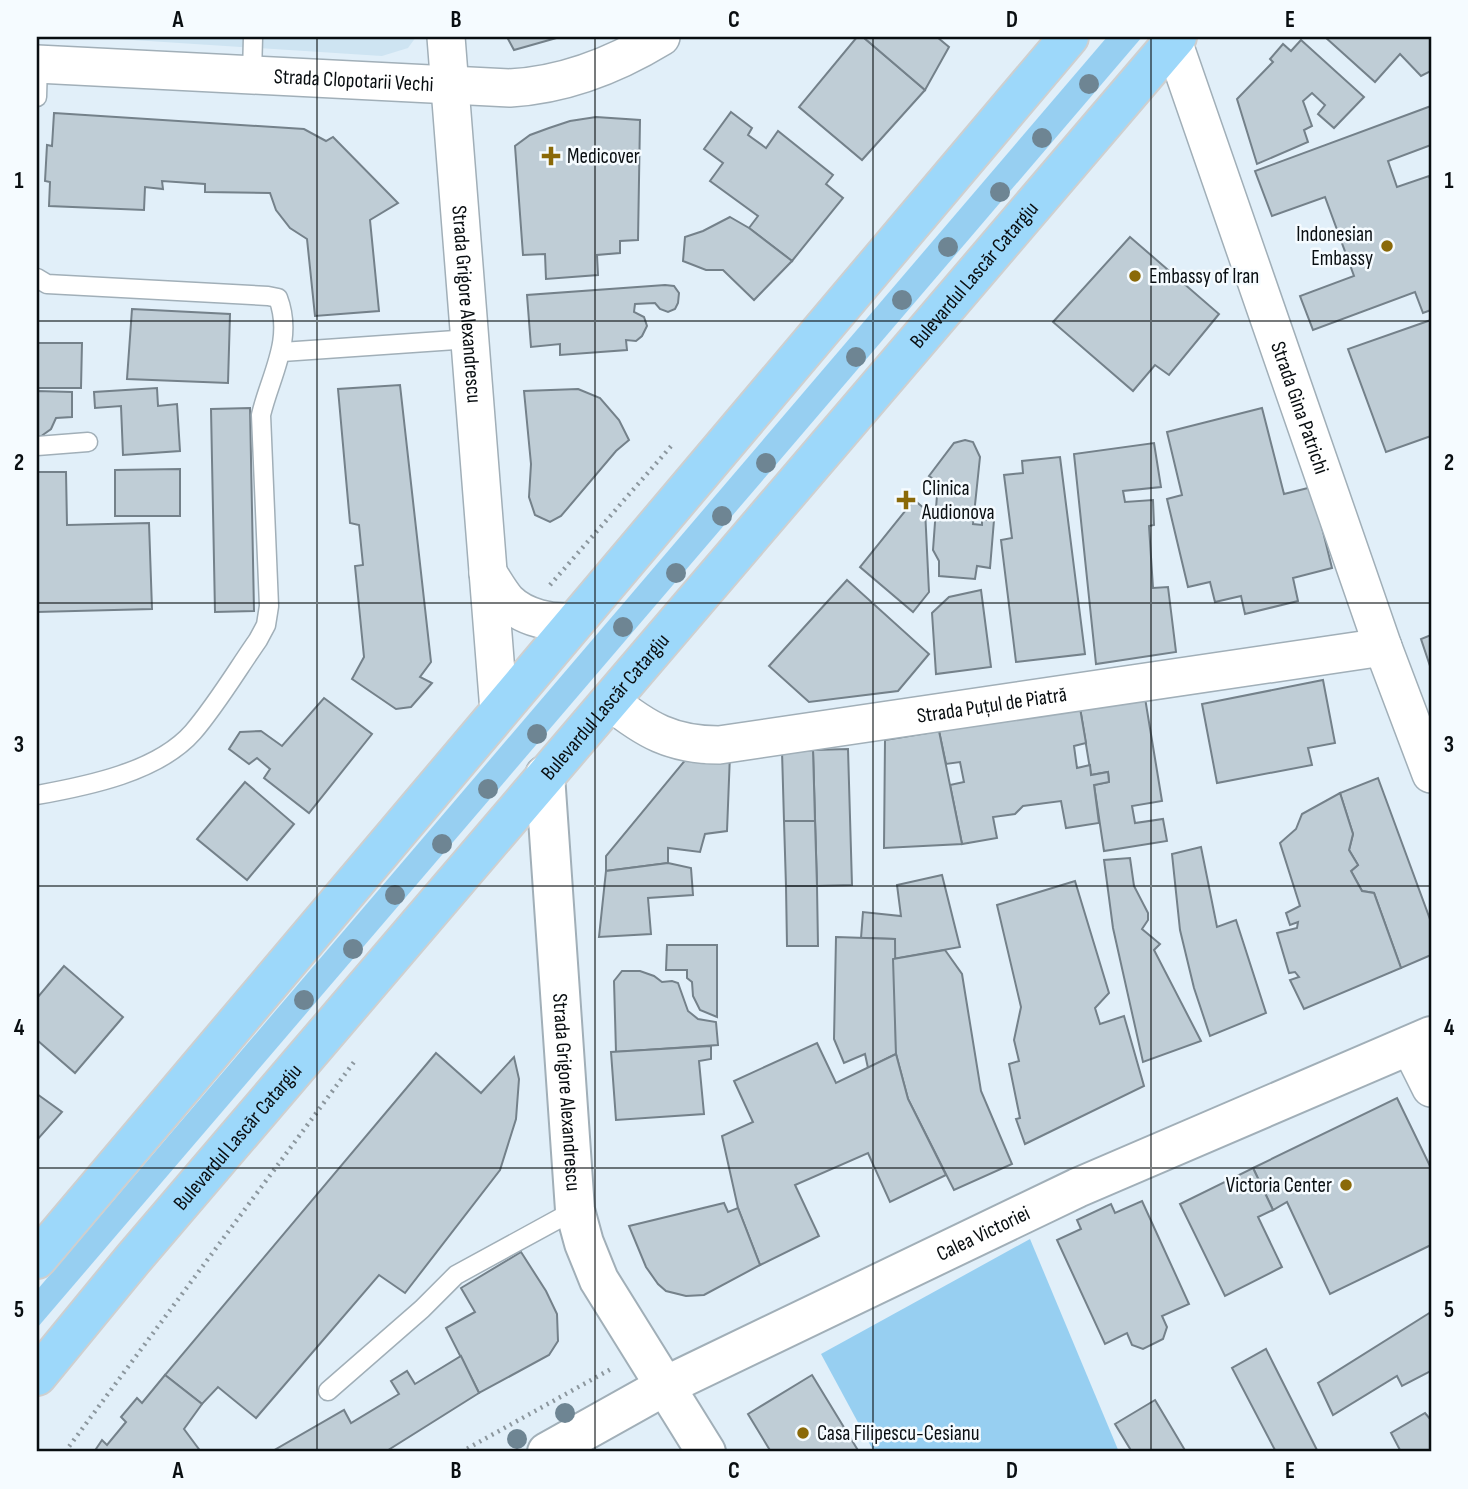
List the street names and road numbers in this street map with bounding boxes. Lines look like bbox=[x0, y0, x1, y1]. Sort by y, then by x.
street label: Strada Clopotarii Vechi bbox=[273, 64, 434, 97]
street label: Bulevardul Lascăr Catargiu bbox=[904, 196, 1043, 353]
street label: Strada Grigore Alexandrescu bbox=[447, 204, 487, 404]
street label: Strada Gina Patrichi bbox=[1266, 338, 1335, 477]
street label: Bulevardul Lascăr Catargiu bbox=[536, 628, 674, 785]
street label: Strada Puțul de Piatră bbox=[915, 681, 1068, 728]
street label: Strada Grigore Alexandrescu bbox=[548, 992, 586, 1192]
street label: Bulevardul Lascăr Catargiu bbox=[168, 1059, 307, 1215]
street label: Calea Victoriei bbox=[932, 1200, 1034, 1266]

